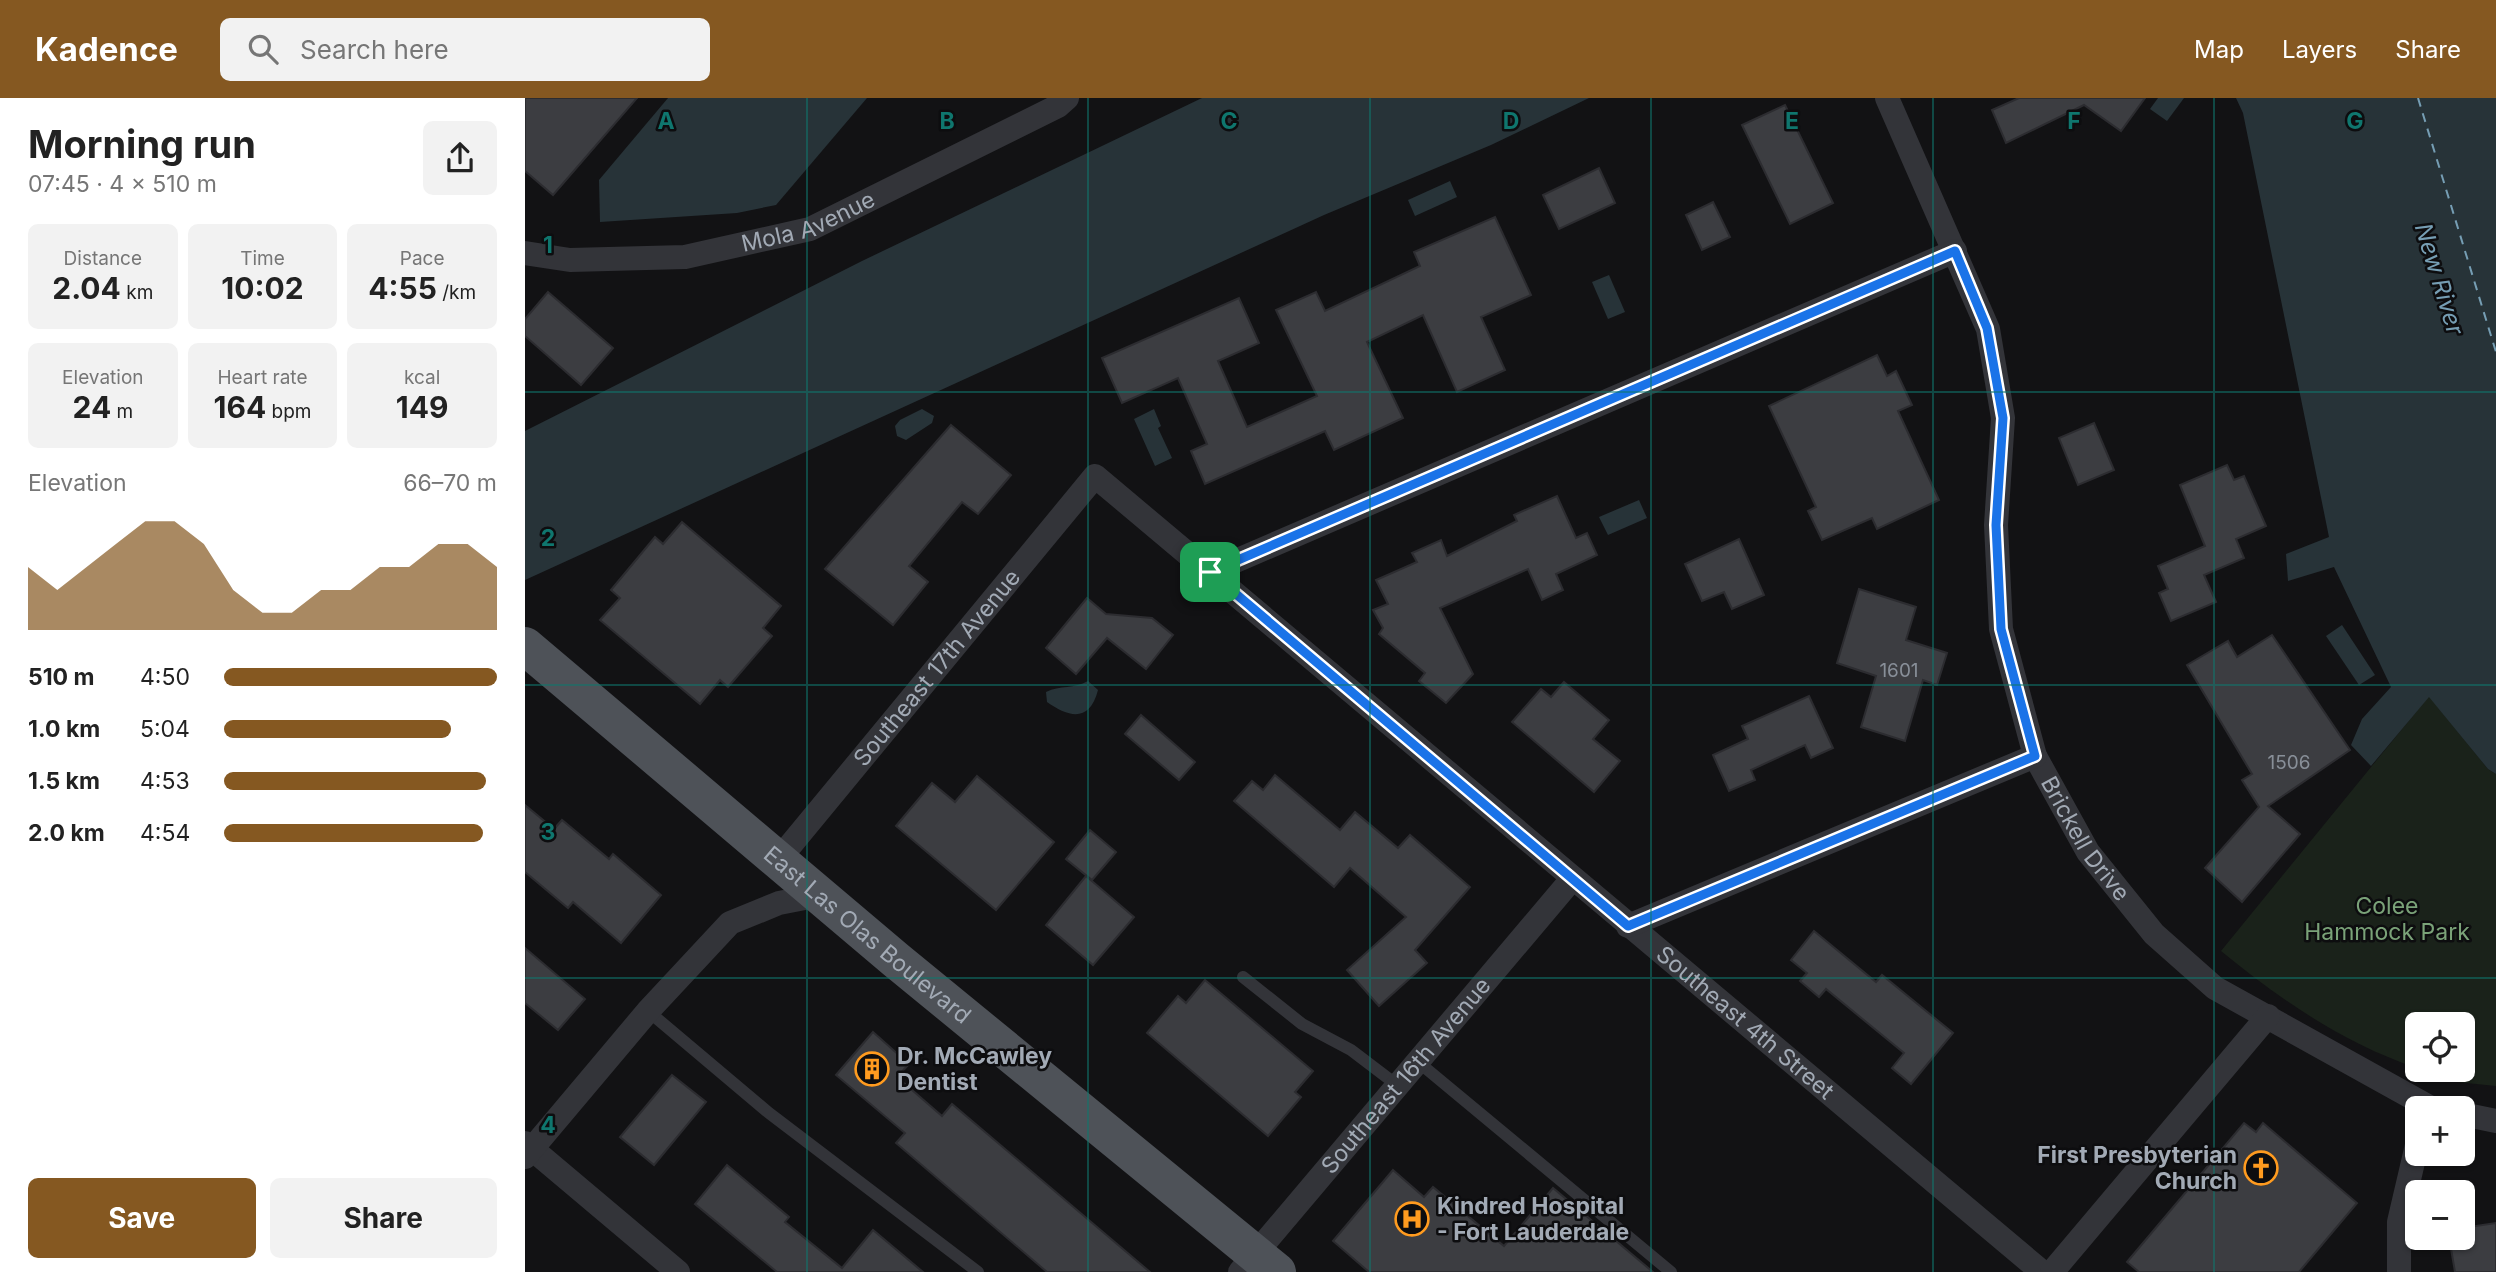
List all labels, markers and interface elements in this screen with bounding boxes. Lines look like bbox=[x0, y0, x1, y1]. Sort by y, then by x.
search box bbox=[220, 18, 710, 81]
text: Kadence bbox=[35, 29, 178, 69]
icon: search bbox=[244, 30, 282, 68]
text: Search here bbox=[300, 34, 449, 65]
text: Map bbox=[2194, 35, 2244, 64]
text: Layers bbox=[2282, 35, 2357, 64]
text: Share bbox=[2395, 35, 2461, 64]
text: A bbox=[657, 107, 675, 135]
text: B bbox=[939, 107, 955, 135]
text: C bbox=[1220, 107, 1238, 135]
text: D bbox=[1503, 107, 1519, 135]
text: E bbox=[1785, 107, 1799, 135]
text: F bbox=[2067, 107, 2081, 135]
text: G bbox=[2346, 107, 2364, 135]
text: Morning run bbox=[28, 121, 256, 167]
button: share bbox=[423, 121, 497, 195]
text: 07:45 · 4 × 510 m bbox=[28, 170, 217, 198]
street label: Mola Avenue bbox=[739, 185, 879, 258]
water label: New River bbox=[2409, 220, 2470, 339]
text: 1 bbox=[543, 231, 553, 259]
text: Distance bbox=[64, 247, 142, 270]
text: Time bbox=[240, 247, 285, 270]
text: Pace bbox=[400, 247, 445, 270]
text: 2.04 bbox=[52, 270, 121, 306]
text: 10:02 bbox=[221, 270, 304, 306]
text: 4:55 bbox=[368, 270, 437, 306]
text: km bbox=[121, 281, 153, 304]
text: /km bbox=[437, 281, 476, 304]
text: Elevation bbox=[62, 366, 144, 389]
text: Heart rate bbox=[217, 366, 307, 389]
text: kcal bbox=[404, 366, 440, 389]
text: 24 bbox=[72, 389, 111, 425]
text: 164 bbox=[214, 389, 266, 425]
text: 149 bbox=[396, 389, 449, 425]
text: m bbox=[111, 400, 133, 423]
text: bpm bbox=[266, 400, 311, 423]
text: Elevation bbox=[28, 469, 127, 497]
text: 66–70 m bbox=[403, 469, 497, 497]
text: 2 bbox=[541, 524, 555, 552]
pin bbox=[1180, 542, 1240, 602]
icon: arrive bbox=[1191, 553, 1229, 591]
street label: Southeast 17th Avenue bbox=[847, 564, 1026, 772]
house number: 1601 bbox=[1879, 659, 1919, 682]
text: 510 m bbox=[28, 663, 95, 691]
text: 4:50 bbox=[140, 663, 190, 691]
text: 1.0 km bbox=[28, 715, 100, 743]
text: 5:04 bbox=[140, 715, 190, 743]
house number: 1506 bbox=[2267, 751, 2311, 774]
text: 1.5 km bbox=[28, 767, 100, 795]
text: 4:53 bbox=[140, 767, 190, 795]
street label: Brickell Drive bbox=[2035, 771, 2136, 907]
text: 3 bbox=[541, 818, 555, 846]
text: 2.0 km bbox=[28, 819, 105, 847]
text: 4:54 bbox=[140, 819, 190, 847]
street label: East Las Olas Boulevard bbox=[758, 840, 977, 1029]
park label: Colee Hammock Park bbox=[2304, 892, 2470, 946]
street label: Southeast 4th Street bbox=[1651, 940, 1840, 1105]
street label: Southeast 16th Avenue bbox=[1315, 972, 1497, 1179]
map controls bbox=[2405, 1012, 2475, 1250]
button: locate bbox=[2405, 1012, 2475, 1082]
place label: Dr. McCawley Dentist bbox=[897, 1042, 1052, 1096]
building icon: Dr. McCawley Dentist bbox=[853, 1050, 891, 1088]
button: + bbox=[2405, 1096, 2475, 1166]
text: 4 bbox=[540, 1111, 556, 1139]
place label: First Presbyterian Church bbox=[2037, 1141, 2237, 1195]
church icon: First Presbyterian Church bbox=[2242, 1149, 2280, 1187]
button: Save bbox=[28, 1178, 256, 1258]
button: Share bbox=[270, 1178, 497, 1258]
button: − bbox=[2405, 1180, 2475, 1250]
place label: Kindred Hospital - Fort Lauderdale bbox=[1437, 1192, 1629, 1246]
hospital icon: Kindred Hospital - Fort Lauderdale bbox=[1393, 1200, 1431, 1238]

